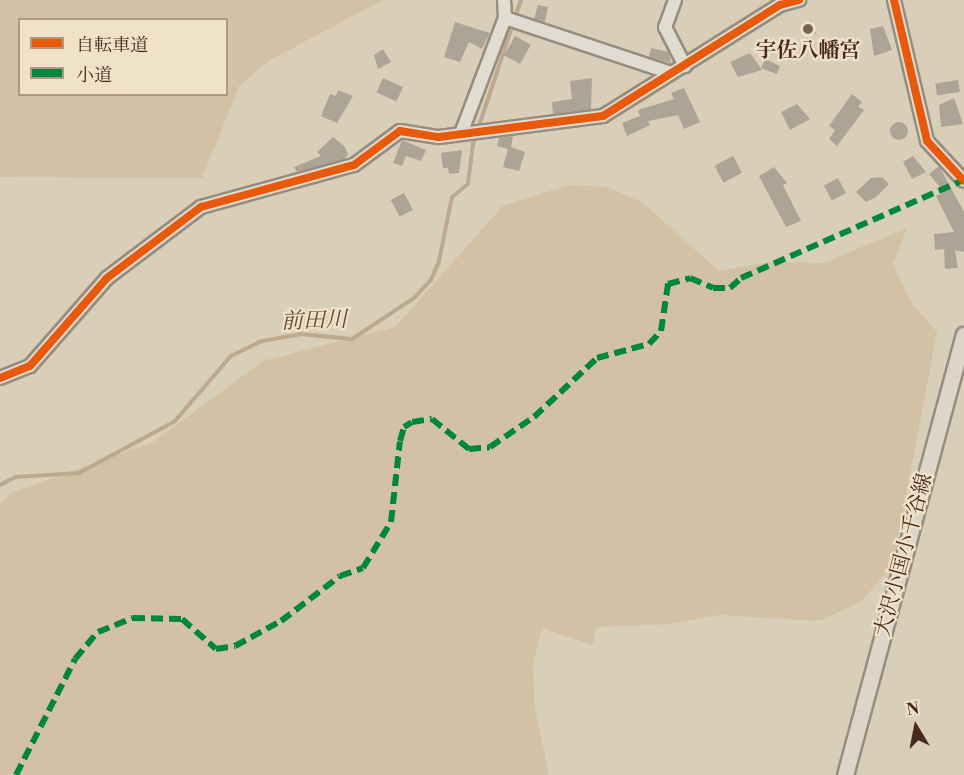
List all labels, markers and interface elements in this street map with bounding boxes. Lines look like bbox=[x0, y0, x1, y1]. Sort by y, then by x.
legend bbox=[18, 18, 228, 96]
marker: 宇佐八幡宮 bbox=[801, 22, 815, 36]
text: 自転車道 bbox=[76, 34, 148, 57]
place label: 宇佐八幡宮 bbox=[756, 38, 860, 64]
text: 小道 bbox=[76, 64, 112, 87]
water label: 前田川 bbox=[281, 307, 347, 335]
street label: 大沢小国小千谷線 bbox=[870, 471, 938, 639]
north arrow bbox=[886, 697, 946, 757]
text: N bbox=[905, 698, 921, 720]

